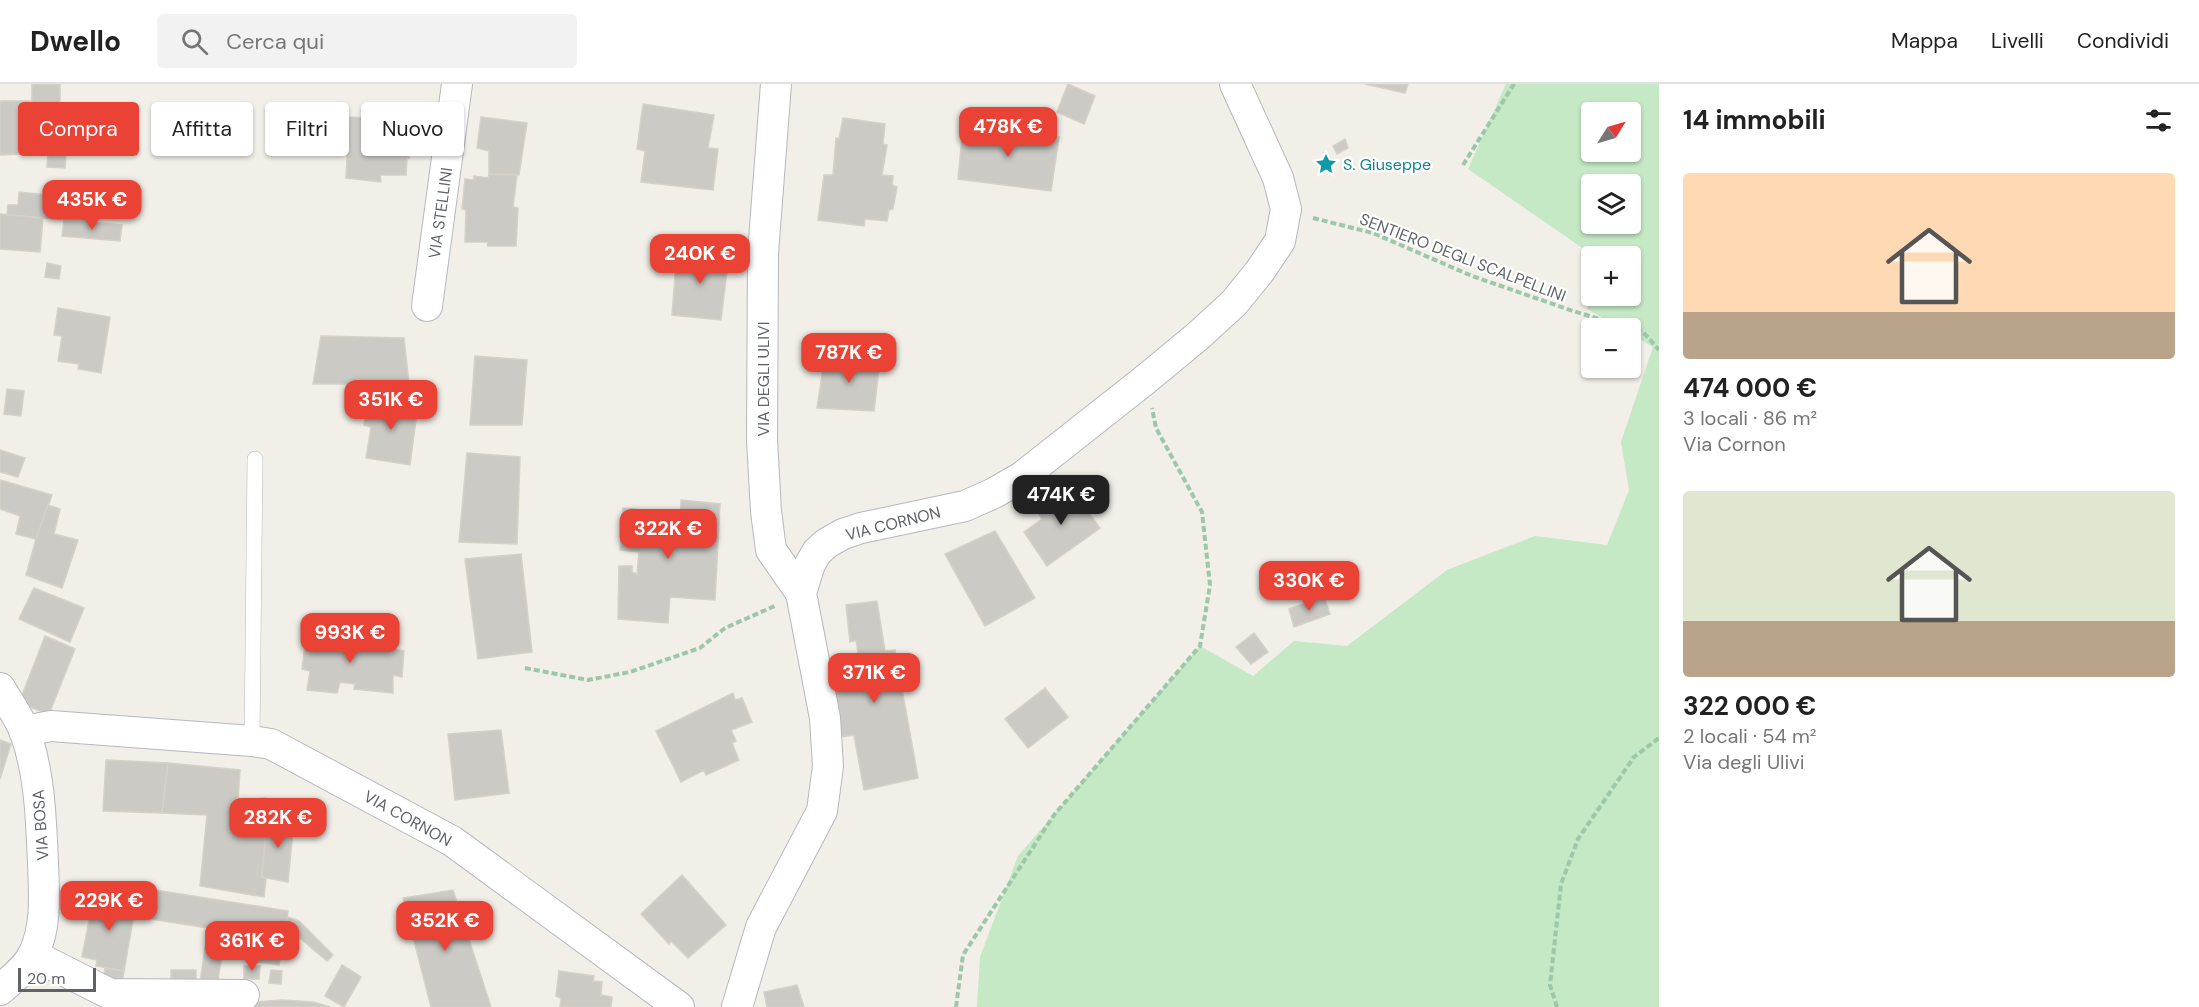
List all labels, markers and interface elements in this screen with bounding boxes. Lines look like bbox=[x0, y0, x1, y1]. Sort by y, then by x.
search box bbox=[157, 14, 577, 68]
text: Dwello bbox=[30, 23, 121, 60]
icon: search bbox=[178, 25, 211, 58]
text: Cerca qui bbox=[226, 27, 324, 56]
text: Mappa bbox=[1891, 27, 1958, 55]
text: Livelli bbox=[1991, 27, 2044, 55]
text: Condividi bbox=[2077, 27, 2169, 55]
chip: Compra bbox=[18, 102, 139, 156]
chip: Affitta bbox=[151, 102, 253, 156]
chip: Filtri bbox=[265, 102, 349, 156]
chip: Nuovo bbox=[361, 102, 464, 156]
north arrow bbox=[1581, 102, 1641, 162]
map controls bbox=[1581, 102, 1641, 378]
text: 14 immobili bbox=[1683, 103, 1826, 137]
icon: filters bbox=[2142, 104, 2175, 137]
pin: 478K € bbox=[959, 107, 1057, 158]
text: 478K € bbox=[973, 113, 1043, 139]
place icon: S. Giuseppe bbox=[1314, 152, 1338, 176]
place label: S. Giuseppe bbox=[1343, 154, 1431, 175]
street label: VIA STELLINI bbox=[424, 166, 457, 260]
button: layers bbox=[1581, 174, 1641, 234]
pin: 435K € bbox=[43, 180, 141, 231]
text: 435K € bbox=[56, 186, 128, 212]
street label: SENTIERO DEGLI SCALPELLINI bbox=[1357, 208, 1569, 307]
icon: home bbox=[1875, 212, 1983, 320]
pin: 240K € bbox=[651, 234, 749, 285]
text: 240K € bbox=[664, 240, 736, 266]
button: + bbox=[1581, 246, 1641, 306]
button: − bbox=[1581, 318, 1641, 378]
street label: VIA DEGLI ULIVI bbox=[753, 321, 774, 437]
pin: 787K € bbox=[800, 333, 898, 384]
text: 787K € bbox=[815, 339, 883, 365]
text: 474 000 € bbox=[1683, 371, 1817, 405]
pin: 351K € bbox=[342, 380, 440, 431]
text: 351K € bbox=[358, 386, 424, 412]
text: 3 locali · 86 m² bbox=[1683, 405, 1817, 431]
text: Via Cornon bbox=[1683, 431, 1786, 457]
pin: 474K € bbox=[1012, 475, 1110, 526]
text: 474K € bbox=[1026, 481, 1096, 507]
street label: VIA CORNON bbox=[843, 502, 943, 545]
pin: 322K € bbox=[619, 509, 717, 560]
text: 322K € bbox=[634, 515, 702, 541]
icon: home bbox=[1875, 530, 1983, 638]
pin: 330K € bbox=[1260, 561, 1358, 612]
text: 330K € bbox=[1273, 567, 1345, 593]
pin: 993K € bbox=[301, 613, 399, 664]
text: 993K € bbox=[315, 619, 385, 645]
pin: 371K € bbox=[825, 653, 923, 704]
text: 371K € bbox=[842, 659, 906, 685]
text: 322 000 € bbox=[1683, 689, 1816, 723]
text: 2 locali · 54 m² bbox=[1683, 723, 1816, 749]
text: Via degli Ulivi bbox=[1683, 749, 1805, 775]
street label: VIA CORNON bbox=[360, 786, 455, 851]
street label: VIA BOSA bbox=[28, 788, 53, 861]
pin: 282K € bbox=[229, 798, 327, 849]
text: 282K € bbox=[243, 804, 313, 830]
pin: 229K € bbox=[60, 881, 158, 932]
text: 229K € bbox=[74, 887, 144, 913]
pin: 352K € bbox=[396, 901, 494, 952]
text: 352K € bbox=[410, 907, 480, 933]
pin: 361K € bbox=[203, 921, 301, 972]
text: 361K € bbox=[219, 927, 285, 953]
scale bar bbox=[18, 965, 96, 992]
text: 20 m bbox=[27, 968, 66, 989]

